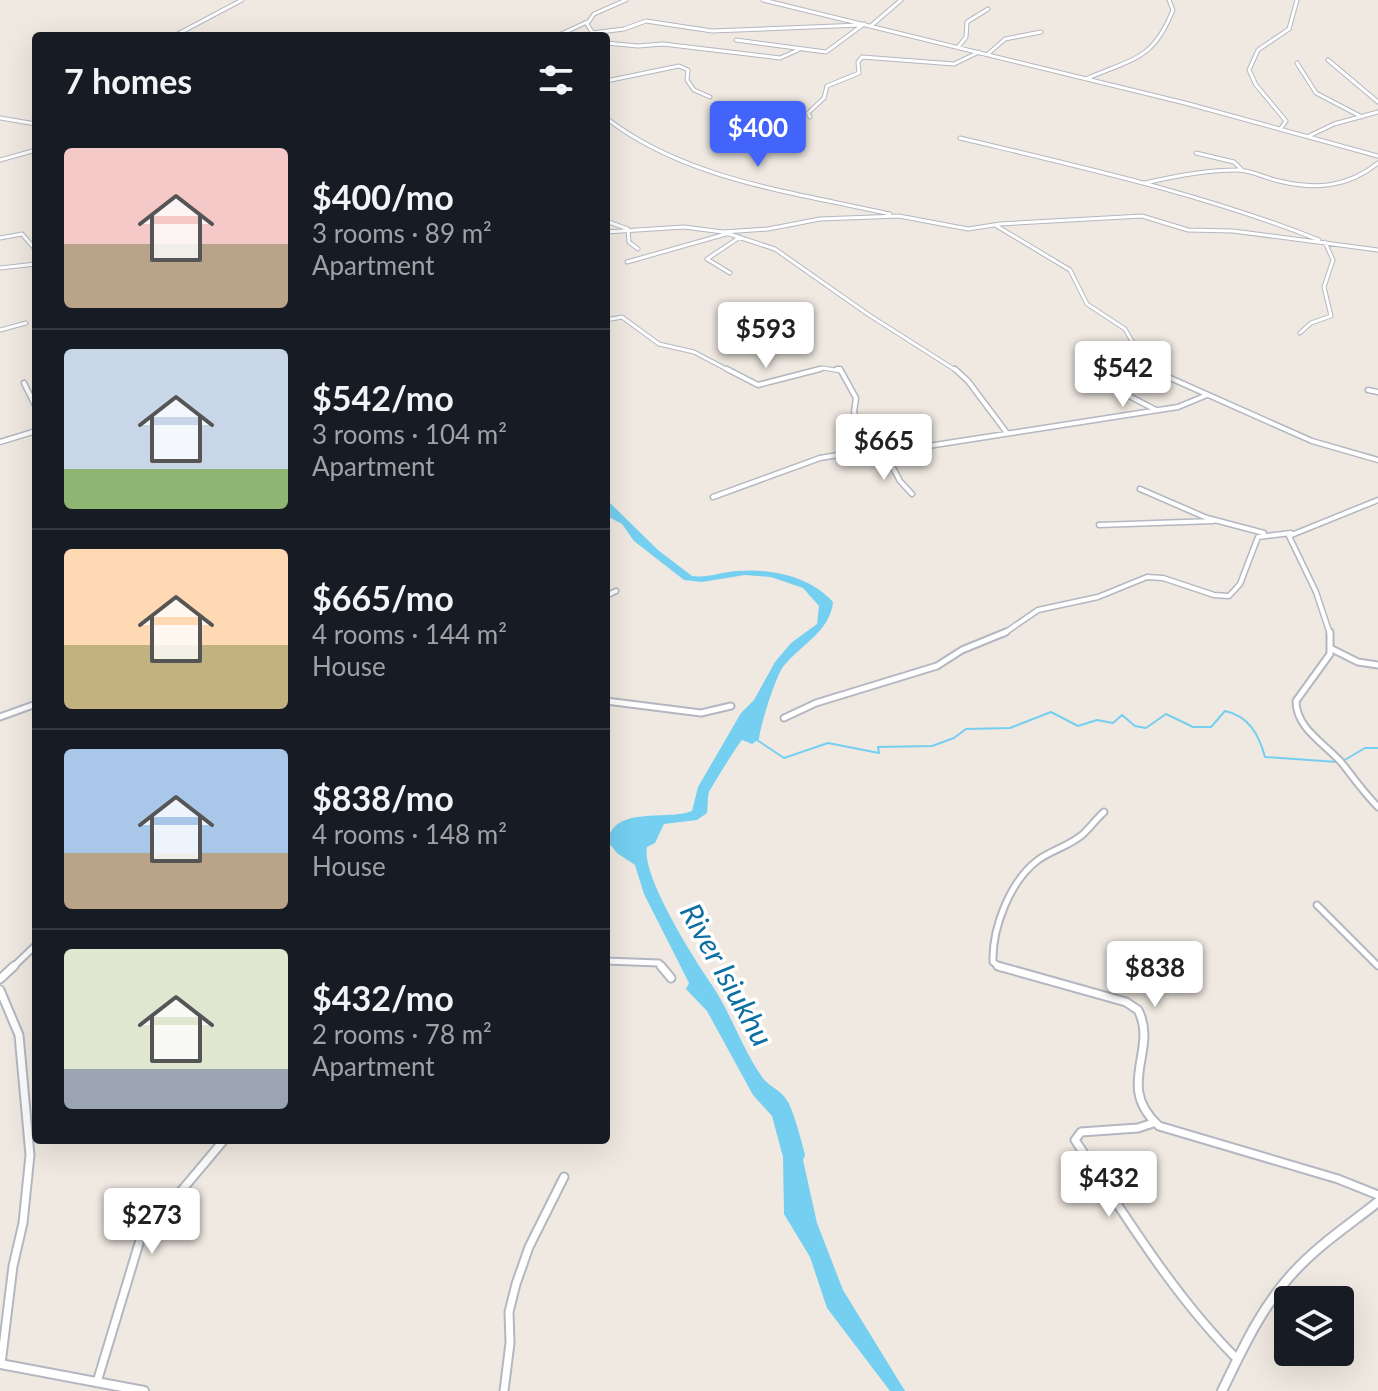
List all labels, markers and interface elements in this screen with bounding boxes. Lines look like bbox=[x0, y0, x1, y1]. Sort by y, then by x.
icon: filters bbox=[534, 58, 578, 102]
text: 7 homes bbox=[64, 60, 192, 101]
pin: $400 bbox=[711, 101, 805, 169]
text: $400 bbox=[728, 111, 788, 143]
text: $400/mo bbox=[312, 176, 454, 217]
icon: home bbox=[128, 180, 224, 276]
text: 3 rooms · 89 m² bbox=[312, 217, 492, 249]
text: Apartment bbox=[312, 249, 435, 281]
pin: $593 bbox=[719, 302, 813, 370]
text: $593 bbox=[736, 312, 796, 344]
pin: $542 bbox=[1076, 341, 1170, 409]
text: $542 bbox=[1093, 351, 1153, 383]
text: $542/mo bbox=[312, 377, 454, 418]
icon: home bbox=[128, 381, 224, 477]
pin: $665 bbox=[837, 414, 931, 482]
text: 3 rooms · 104 m² bbox=[312, 418, 507, 450]
text: $665 bbox=[854, 424, 914, 456]
text: Apartment bbox=[312, 450, 435, 482]
text: $665/mo bbox=[312, 577, 454, 618]
icon: home bbox=[128, 581, 224, 677]
text: 4 rooms · 144 m² bbox=[312, 618, 507, 650]
text: House bbox=[312, 650, 386, 682]
text: $838/mo bbox=[312, 777, 454, 818]
icon: home bbox=[128, 781, 224, 877]
text: 4 rooms · 148 m² bbox=[312, 818, 507, 850]
text: House bbox=[312, 850, 386, 882]
water label: River Isiukhu bbox=[674, 896, 782, 1052]
pin: $838 bbox=[1108, 941, 1202, 1009]
text: $838 bbox=[1125, 951, 1185, 983]
text: $432/mo bbox=[312, 977, 454, 1018]
icon: home bbox=[128, 981, 224, 1077]
text: 2 rooms · 78 m² bbox=[312, 1018, 492, 1050]
text: Apartment bbox=[312, 1050, 435, 1082]
pin: $432 bbox=[1062, 1151, 1156, 1219]
text: $432 bbox=[1079, 1161, 1139, 1193]
pin: $273 bbox=[105, 1188, 199, 1256]
text: $273 bbox=[122, 1198, 182, 1230]
map controls bbox=[1274, 1286, 1354, 1366]
button: layers bbox=[1274, 1286, 1354, 1366]

